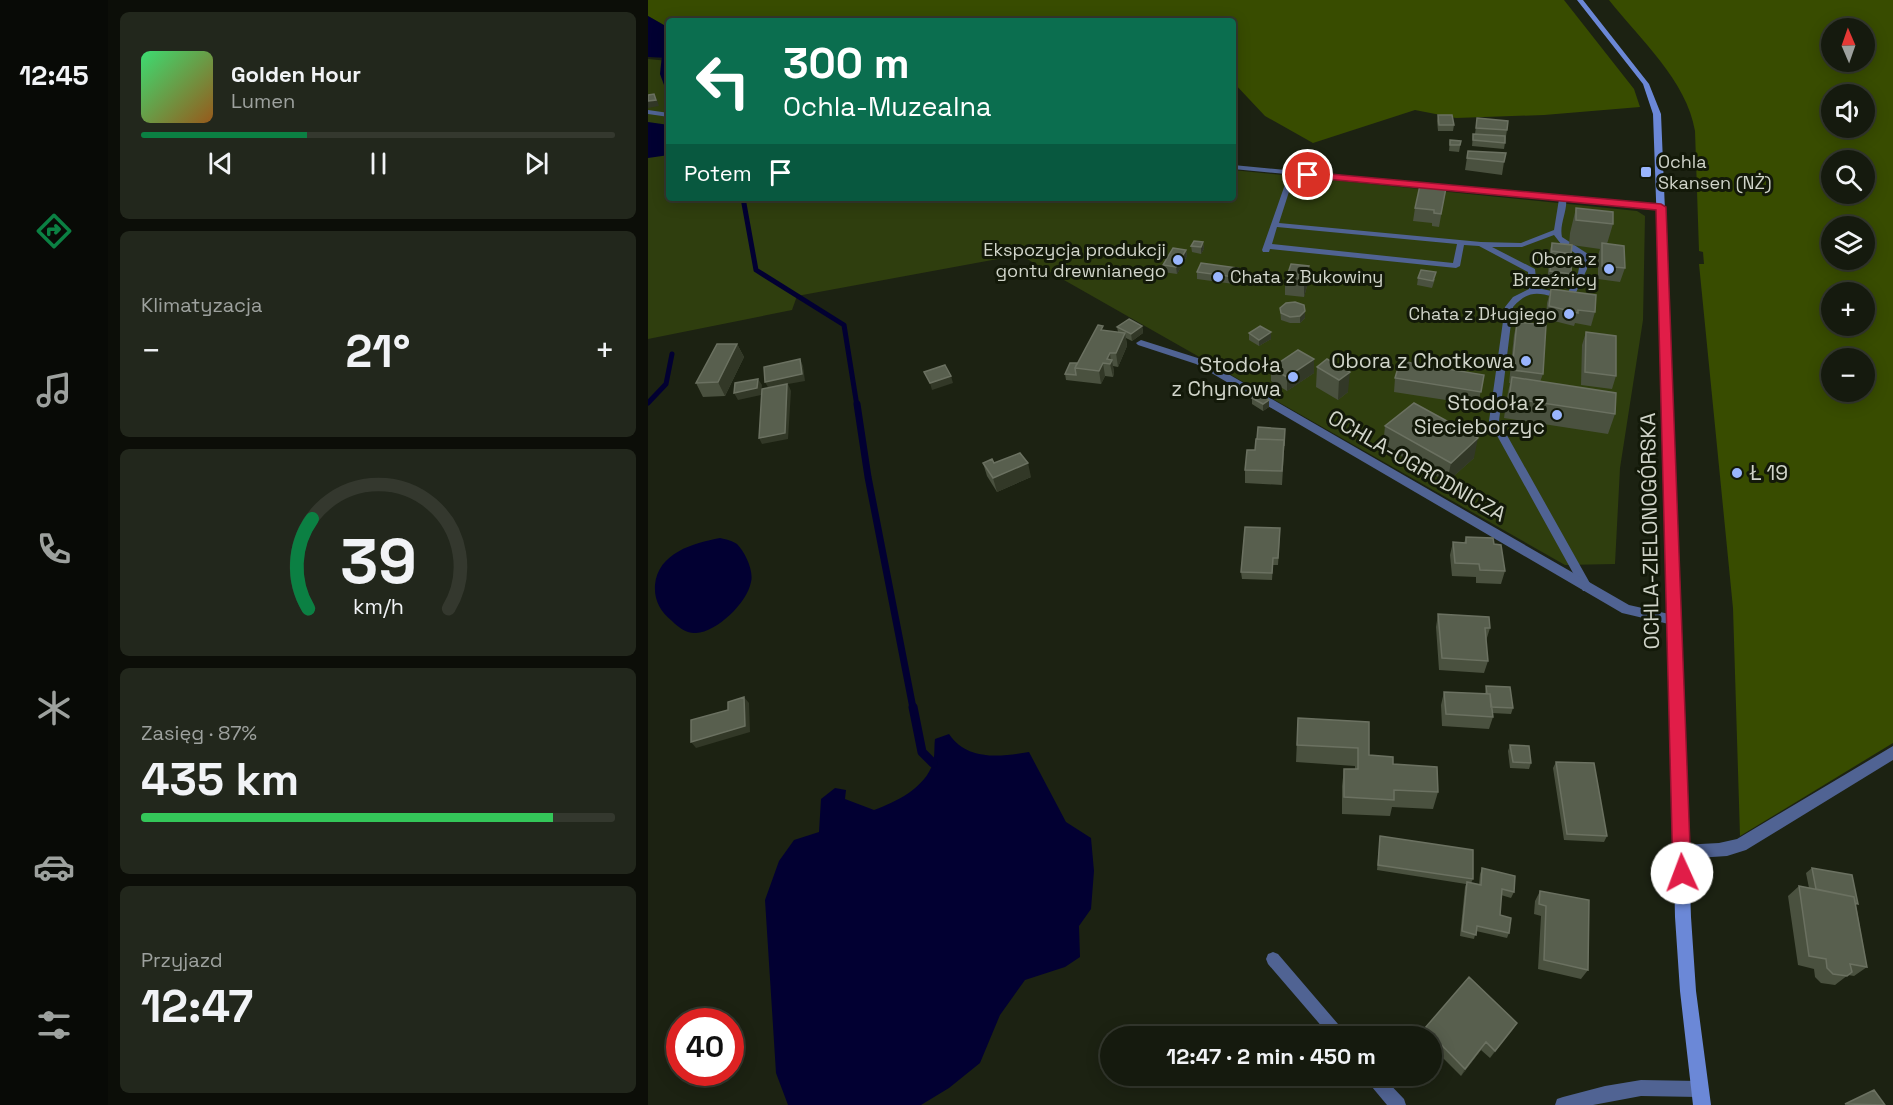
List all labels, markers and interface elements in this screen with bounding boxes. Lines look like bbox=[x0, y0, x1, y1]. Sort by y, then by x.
north arrow bbox=[1821, 18, 1875, 72]
map controls bbox=[1821, 18, 1875, 402]
text: 300 m bbox=[783, 37, 910, 90]
icon: left bbox=[684, 42, 762, 120]
text: 12:45 bbox=[19, 58, 89, 93]
text: Golden Hour bbox=[231, 60, 361, 88]
button: sound bbox=[1821, 84, 1875, 138]
text: Lumen bbox=[231, 88, 295, 114]
text: Ochla-Muzealna bbox=[783, 89, 992, 124]
icon: previous bbox=[204, 147, 237, 180]
icon: pause bbox=[362, 147, 395, 180]
icon: next bbox=[520, 147, 553, 180]
pin bbox=[1282, 149, 1333, 200]
place label: Ochla Skansen (NŻ) bbox=[1658, 150, 1772, 194]
button: search bbox=[1821, 150, 1875, 204]
icon: arrive bbox=[764, 156, 797, 189]
icon: arrive bbox=[1291, 158, 1324, 191]
text: Potem bbox=[684, 159, 752, 187]
marker: Ochla Skansen (NŻ) bbox=[1639, 165, 1653, 179]
icon: directions bbox=[33, 210, 75, 252]
button: layers bbox=[1821, 216, 1875, 270]
place label: Ekspozycja produkcji gontu drewnianego bbox=[983, 238, 1166, 282]
place label: Obora z Brzeźnicy bbox=[1512, 247, 1597, 291]
marker: Ekspozycja produkcji gontu drewnianego bbox=[1171, 253, 1185, 267]
marker: Obora z Brzeźnicy bbox=[1602, 262, 1616, 276]
place label: Chata z Bukowiny bbox=[1230, 265, 1383, 288]
marker: Chata z Bukowiny bbox=[1211, 270, 1225, 284]
button: + bbox=[1821, 282, 1875, 336]
text: Klimatyzacja bbox=[141, 292, 263, 318]
place label: Chata z Długiego bbox=[1409, 302, 1557, 325]
marker: Chata z Długiego bbox=[1562, 307, 1576, 321]
text: 21° bbox=[346, 323, 410, 380]
text: − bbox=[141, 330, 161, 372]
text: + bbox=[595, 330, 615, 372]
place label: Obora z Chotkowa bbox=[1331, 347, 1514, 374]
button: − bbox=[1821, 348, 1875, 402]
place label: Stodoła z Chynowa bbox=[1171, 351, 1281, 402]
marker: Obora z Chotkowa bbox=[1519, 354, 1533, 368]
icon: music bbox=[33, 369, 75, 411]
marker: Stodoła z Chynowa bbox=[1286, 370, 1300, 384]
place label: Stodoła z Siecieborzyc bbox=[1414, 389, 1545, 440]
street label: OCHLA-OGRODNICZA bbox=[1323, 403, 1511, 528]
marker: Stodoła z Siecieborzyc bbox=[1550, 408, 1564, 422]
street label: OCHLA-ZIELONOGÓRSKA bbox=[1634, 412, 1665, 650]
place label: Ł 19 bbox=[1749, 459, 1788, 486]
marker: Ł 19 bbox=[1730, 466, 1744, 480]
text: 39 bbox=[340, 523, 416, 602]
icon: phone bbox=[33, 528, 75, 570]
text: km/h bbox=[352, 594, 404, 621]
icon: climate bbox=[33, 687, 75, 729]
text: Zasięg · 87% bbox=[141, 720, 257, 746]
text: 435 km bbox=[141, 751, 299, 808]
position arrow bbox=[1650, 841, 1714, 905]
icon: car bbox=[33, 846, 75, 888]
text: Przyjazd bbox=[141, 947, 223, 973]
text: 12:47 bbox=[141, 978, 253, 1035]
icon: filters bbox=[33, 1004, 75, 1046]
speed limit sign: 40 bbox=[666, 1008, 744, 1086]
text: 12:47 · 2 min · 450 m bbox=[1166, 1042, 1376, 1070]

